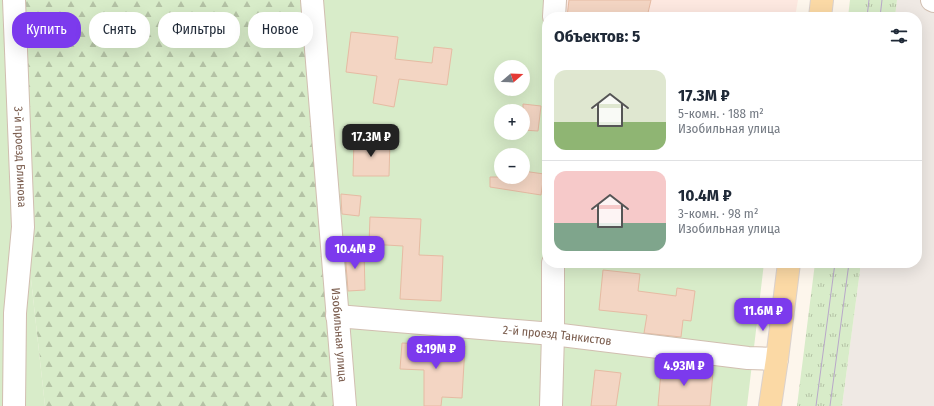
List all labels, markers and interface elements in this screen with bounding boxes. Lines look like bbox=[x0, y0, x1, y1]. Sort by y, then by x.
chip: Купить bbox=[12, 12, 81, 48]
chip: Снять bbox=[89, 12, 150, 48]
chip: Фильтры bbox=[158, 12, 240, 48]
chip: Новое bbox=[248, 12, 313, 48]
icon: filters bbox=[888, 25, 910, 47]
text: Объектов: 5 bbox=[554, 26, 640, 47]
north arrow bbox=[494, 60, 530, 96]
map controls bbox=[494, 60, 530, 184]
text: 17.3M ₽ bbox=[678, 85, 730, 106]
icon: home bbox=[586, 86, 634, 134]
button: + bbox=[494, 104, 530, 140]
street label: 3-й проезд Блинова bbox=[11, 106, 29, 208]
text: 5-комн. · 188 m² bbox=[678, 106, 764, 121]
text: Изобильная улица bbox=[678, 121, 780, 136]
pin: 17.3M ₽ bbox=[334, 124, 408, 158]
text: 17.3M ₽ bbox=[351, 129, 391, 144]
button: − bbox=[494, 148, 530, 184]
text: 10.4M ₽ bbox=[678, 185, 732, 206]
icon: home bbox=[586, 187, 634, 235]
text: 3-комн. · 98 m² bbox=[678, 206, 758, 221]
text: Изобильная улица bbox=[678, 221, 780, 236]
pin: 10.4M ₽ bbox=[318, 236, 392, 270]
text: 10.4M ₽ bbox=[334, 241, 376, 256]
street label: Изобильная улица bbox=[328, 287, 350, 383]
pin: 11.6M ₽ bbox=[726, 298, 800, 332]
text: 11.6M ₽ bbox=[743, 303, 783, 318]
street label: 2-й проезд Танкистов bbox=[502, 323, 612, 348]
pin: 8.19M ₽ bbox=[399, 336, 473, 370]
text: 8.19M ₽ bbox=[416, 341, 456, 356]
pin: 4.93M ₽ bbox=[647, 353, 721, 387]
text: 4.93M ₽ bbox=[663, 358, 705, 373]

